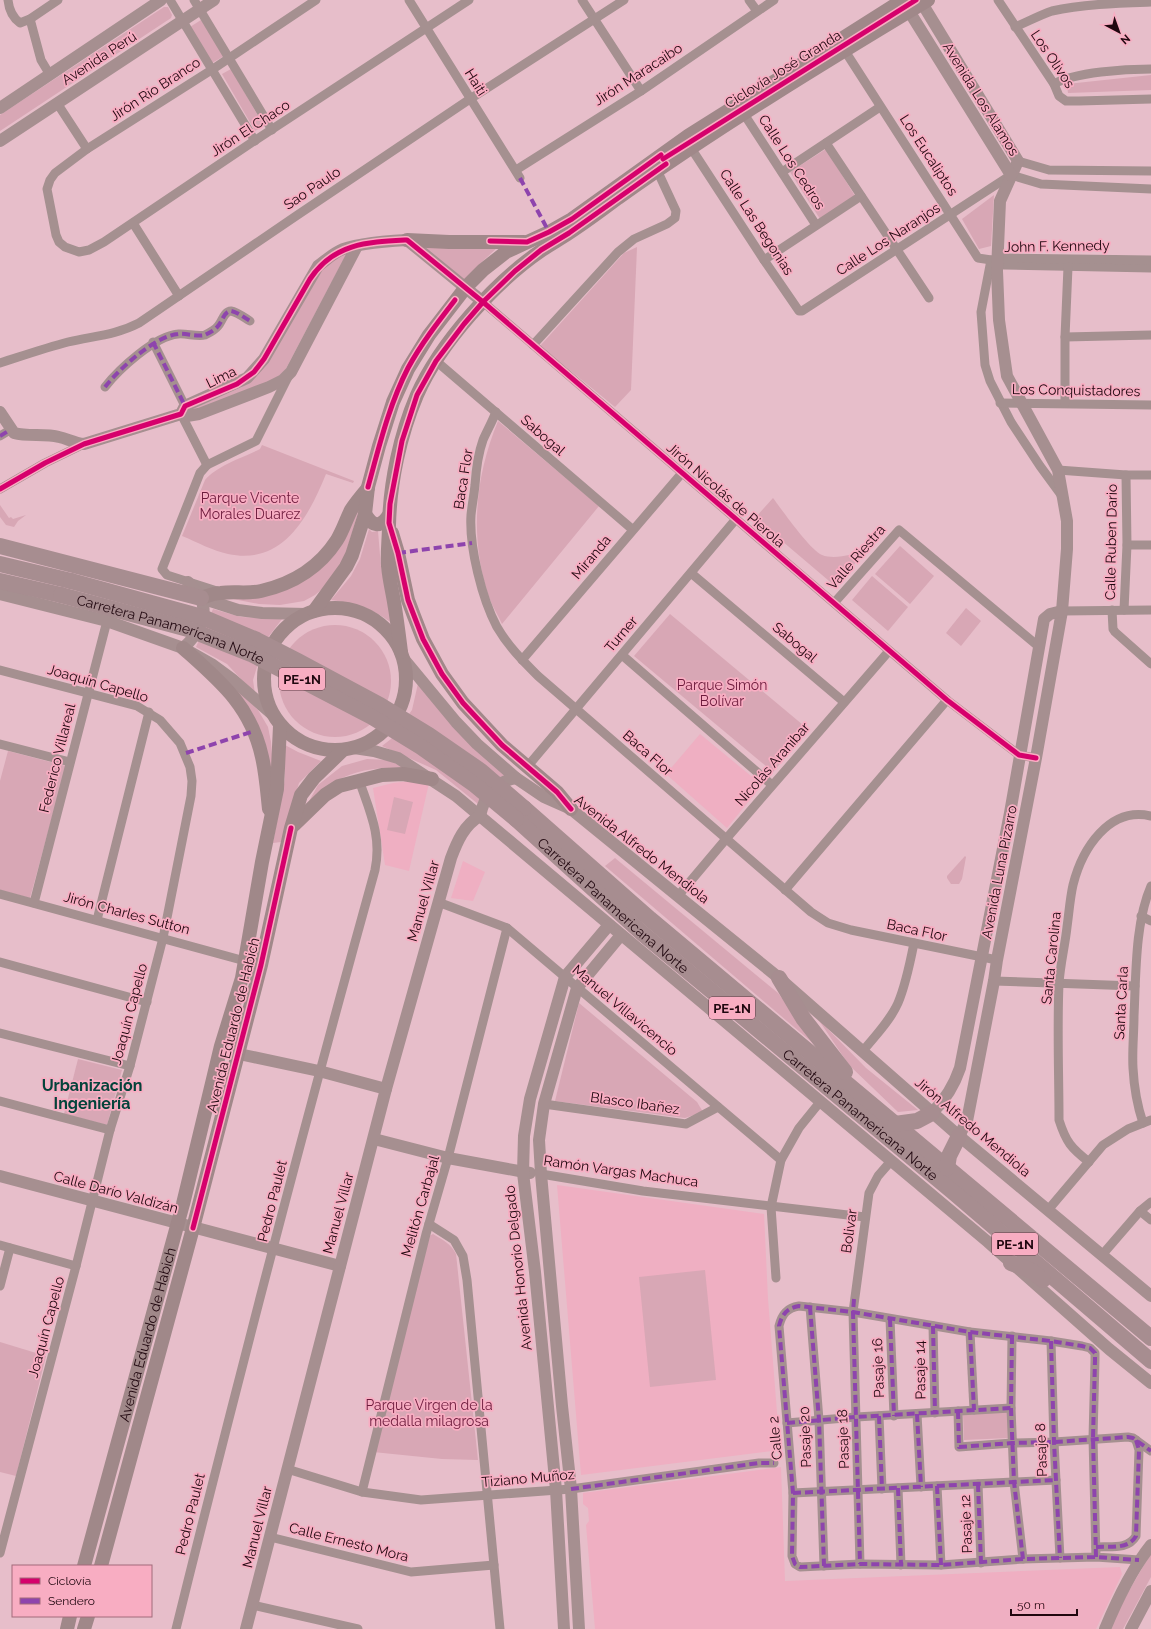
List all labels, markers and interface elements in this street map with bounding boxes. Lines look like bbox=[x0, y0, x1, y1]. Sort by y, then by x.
north arrow bbox=[1099, 12, 1139, 52]
street label: Ciclovía José Granda bbox=[722, 27, 844, 111]
street label: Los Olivos bbox=[1028, 27, 1078, 91]
street label: Avenida Perú bbox=[59, 28, 139, 88]
text: N bbox=[1118, 32, 1133, 47]
street label: Jirón Maracaibo bbox=[591, 39, 685, 109]
street label: Avenida Los Alamos bbox=[940, 39, 1023, 159]
street label: Jirón Río Branco bbox=[107, 54, 203, 124]
street label: Haiti bbox=[462, 66, 490, 98]
street label: Jirón El Chaco bbox=[207, 96, 293, 160]
street label: Los Eucaliptos bbox=[897, 111, 961, 199]
street label: Calle Los Cedros bbox=[755, 112, 829, 213]
street label: Sao Paulo bbox=[281, 163, 343, 213]
street label: Calle Las Begonias bbox=[717, 166, 797, 278]
street label: Calle Los Naranjos bbox=[833, 199, 943, 279]
street label: John F. Kennedy bbox=[1004, 237, 1110, 255]
street label: Lima bbox=[203, 363, 239, 391]
street label: Los Conquistadores bbox=[1012, 381, 1141, 399]
street label: Sabogal bbox=[518, 412, 568, 459]
street label: Jirón Nicolás de Pierola bbox=[664, 439, 788, 551]
street label: Baca Flor bbox=[450, 447, 476, 510]
street label: Calle Ruben Dario bbox=[1102, 484, 1120, 600]
park label: Parque Vicente Morales Duarez bbox=[199, 490, 301, 522]
street label: Valle Riestra bbox=[824, 522, 888, 592]
street label: Miranda bbox=[568, 532, 614, 582]
street label: Carretera Panamericana Norte bbox=[75, 592, 267, 668]
street label: Turner bbox=[601, 613, 641, 655]
street label: Sabogal bbox=[769, 619, 821, 665]
street label: Joaquín Capello bbox=[46, 661, 150, 705]
road number: PE-1N bbox=[279, 668, 325, 690]
park label: Parque Simón Bolívar bbox=[677, 677, 767, 709]
street label: Federico Villareal bbox=[36, 702, 78, 814]
street label: Nicolás Aranibar bbox=[731, 719, 813, 809]
street label: Baca Flor bbox=[620, 727, 676, 779]
street label: Avenida Alfredo Mendiola bbox=[571, 791, 713, 907]
street label: Avenida Luna Pizarro bbox=[978, 804, 1020, 940]
street label: Carretera Panamericana Norte bbox=[534, 834, 692, 976]
street label: Manuel Villar bbox=[404, 858, 442, 943]
street label: Jirón Charles Sutton bbox=[62, 888, 192, 938]
street label: Santa Carolina bbox=[1038, 911, 1064, 1005]
street label: Baca Flor bbox=[885, 916, 949, 944]
street label: Avenida Eduardo de Habich bbox=[203, 936, 263, 1114]
street label: Manuel Villavicencio bbox=[569, 961, 681, 1059]
street label: Joaquín Capello bbox=[108, 962, 150, 1066]
street label: Santa Carla bbox=[1111, 966, 1131, 1040]
road number: PE-1N bbox=[709, 997, 755, 1019]
street label: Carretera Panamericana Norte bbox=[780, 1046, 941, 1184]
street label: Jirón Alfredo Mendiola bbox=[912, 1074, 1034, 1180]
district label: Urbanización Ingeniería bbox=[42, 1076, 142, 1113]
street label: Blasco Ibañez bbox=[589, 1089, 681, 1117]
street label: Ramón Vargas Machuca bbox=[543, 1152, 699, 1190]
street label: Melitón Carbajal bbox=[398, 1153, 442, 1259]
street label: Pedro Paulet bbox=[254, 1158, 290, 1243]
street label: Calle Darío Valdizán bbox=[52, 1168, 180, 1216]
street label: Manuel Villar bbox=[319, 1170, 357, 1256]
street label: Avenida Honorio Delgado bbox=[501, 1185, 535, 1351]
street label: Bolivar bbox=[838, 1208, 860, 1254]
road number: PE-1N bbox=[992, 1233, 1038, 1255]
street label: Avenida Eduardo de Habich bbox=[116, 1246, 179, 1423]
street label: Joaquín Capello bbox=[25, 1275, 67, 1379]
street label: Pasaje 16 bbox=[869, 1338, 887, 1398]
street label: Pasaje 14 bbox=[911, 1340, 929, 1400]
park label: Parque Virgen de la medalla milagrosa bbox=[365, 1397, 493, 1429]
street label: Pasaje 20 bbox=[796, 1406, 814, 1468]
street label: Pasaje 18 bbox=[834, 1409, 852, 1469]
street label: Calle 2 bbox=[765, 1415, 785, 1461]
street label: Pasaje 8 bbox=[1032, 1423, 1050, 1477]
street label: Tiziano Muñoz bbox=[481, 1466, 575, 1490]
street label: Pedro Paulet bbox=[172, 1471, 208, 1556]
street label: Manuel Villar bbox=[239, 1484, 275, 1570]
street label: Pasaje 12 bbox=[957, 1494, 975, 1554]
street label: Calle Ernesto Mora bbox=[288, 1519, 410, 1565]
legend bbox=[12, 1565, 152, 1617]
text: Ciclovía bbox=[48, 1574, 91, 1588]
scale bar bbox=[1011, 1591, 1077, 1617]
text: Sendero bbox=[48, 1594, 95, 1608]
text: 50 m bbox=[1017, 1598, 1045, 1612]

